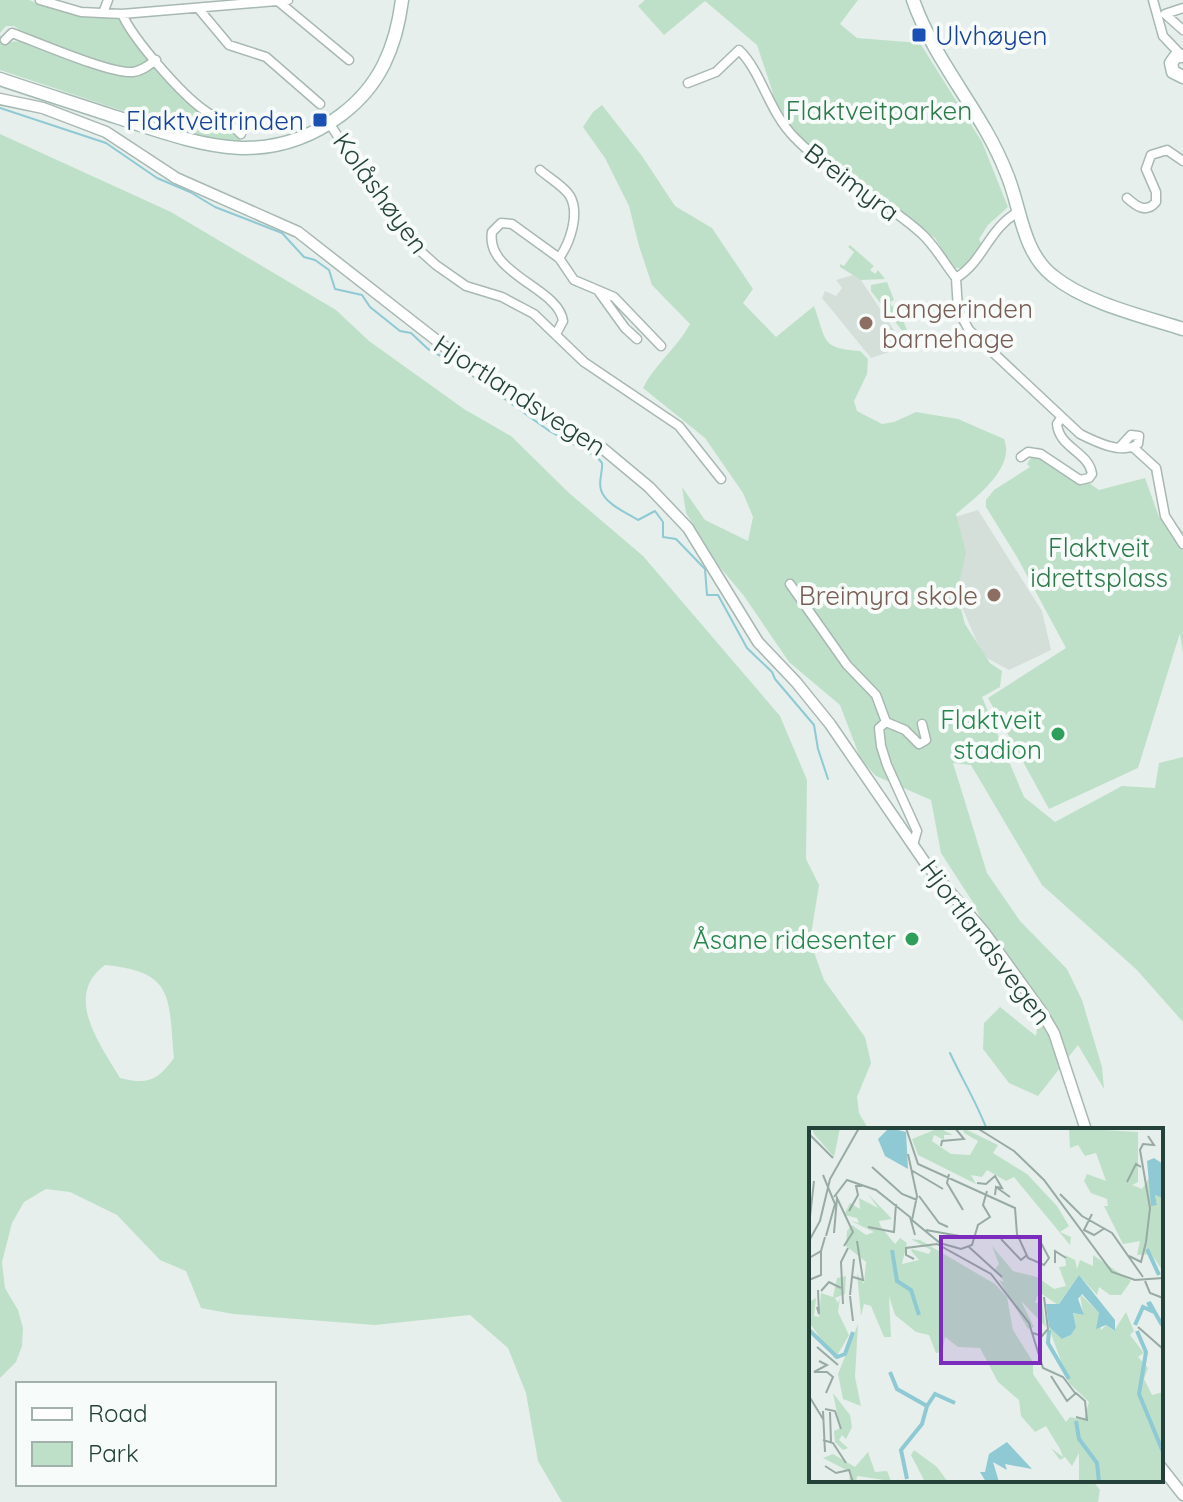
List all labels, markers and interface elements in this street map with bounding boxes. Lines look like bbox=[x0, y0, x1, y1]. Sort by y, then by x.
place label: Ulvhøyen bbox=[935, 19, 1047, 52]
marker: Ulvhøyen bbox=[910, 26, 928, 44]
park label: Flaktveitparken bbox=[786, 94, 972, 127]
place label: Flaktveitrinden bbox=[126, 104, 304, 137]
marker: Flaktveitrinden bbox=[311, 111, 329, 129]
street label: Kolåshøyen bbox=[326, 126, 436, 260]
street label: Breimyra bbox=[798, 136, 906, 228]
place label: Langerinden barnehage bbox=[882, 292, 1033, 355]
marker: Langerinden barnehage bbox=[857, 314, 875, 332]
street label: Hjortlandsvegen bbox=[428, 327, 612, 463]
park label: Flaktveit idrettsplass bbox=[1030, 531, 1168, 594]
place label: Breimyra skole bbox=[799, 579, 978, 612]
marker: Breimyra skole bbox=[985, 586, 1003, 604]
place label: Flaktveit stadion bbox=[940, 703, 1042, 766]
marker: Flaktveit stadion bbox=[1049, 725, 1067, 743]
street label: Hjortlandsvegen bbox=[913, 853, 1059, 1031]
place label: Åsane ridesenter bbox=[693, 923, 896, 956]
marker: Åsane ridesenter bbox=[903, 930, 921, 948]
inset map bbox=[809, 1128, 1163, 1482]
legend bbox=[16, 1382, 276, 1486]
text: Road bbox=[88, 1398, 148, 1428]
text: Park bbox=[88, 1438, 139, 1468]

